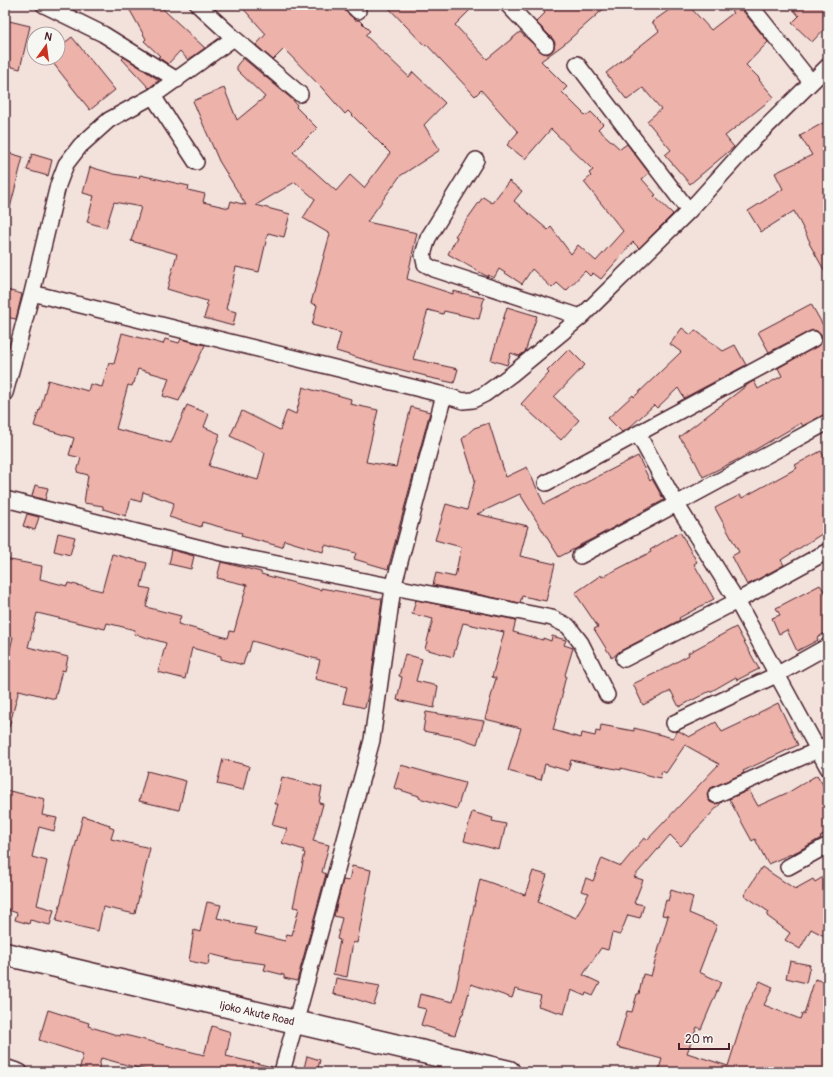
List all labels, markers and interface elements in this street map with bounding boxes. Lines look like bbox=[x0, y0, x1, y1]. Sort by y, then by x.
north arrow bbox=[26, 26, 66, 66]
text: N bbox=[43, 30, 54, 44]
street label: Ijoko Akute Road bbox=[218, 999, 296, 1028]
scale bar bbox=[679, 1025, 729, 1051]
text: 20 m bbox=[685, 1032, 714, 1047]

